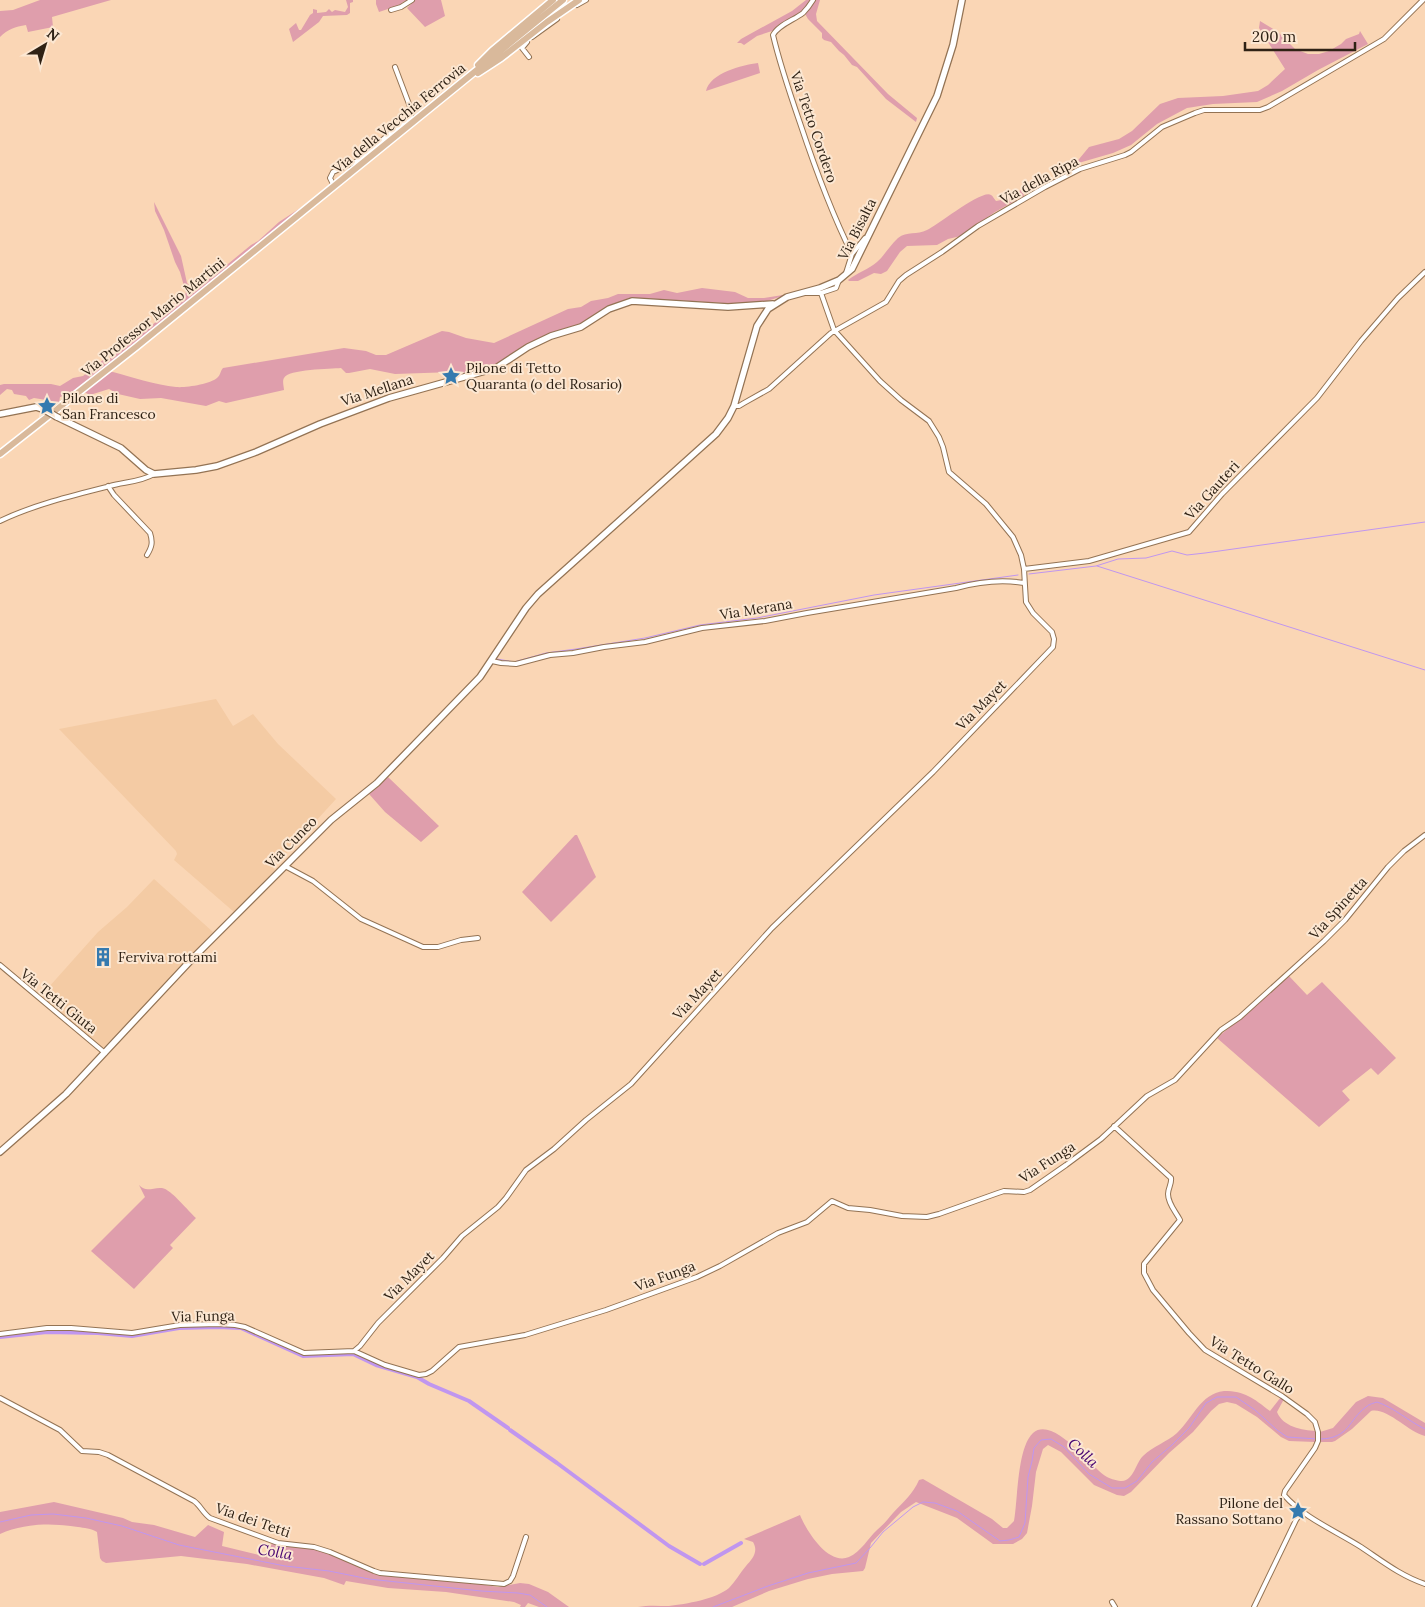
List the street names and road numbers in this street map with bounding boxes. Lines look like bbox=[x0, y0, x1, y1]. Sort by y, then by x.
street label: Via della Vecchia Ferrovia bbox=[328, 59, 469, 178]
street label: Via Tetto Cordero bbox=[786, 68, 841, 185]
street label: Via della Ripa bbox=[996, 152, 1081, 209]
street label: Via Bisalta bbox=[833, 195, 880, 264]
street label: Via Professor Mario Martini bbox=[77, 253, 228, 381]
street label: Via Mellana bbox=[338, 370, 415, 410]
street label: Via Gauteri bbox=[1180, 457, 1243, 524]
street label: Via Merana bbox=[718, 594, 793, 624]
street label: Via Mayet bbox=[951, 676, 1010, 735]
street label: Via Cuneo bbox=[261, 812, 321, 872]
street label: Via Spinetta bbox=[1305, 873, 1371, 944]
street label: Via Tetti Giuta bbox=[16, 964, 101, 1037]
street label: Via Mayet bbox=[668, 964, 726, 1024]
street label: Via Funga bbox=[1015, 1137, 1078, 1187]
street label: Via Mayet bbox=[379, 1247, 438, 1306]
street label: Via Funga bbox=[631, 1257, 698, 1296]
street label: Via Funga bbox=[170, 1306, 235, 1326]
street label: Via Tetto Gallo bbox=[1206, 1331, 1298, 1398]
street label: Via dei Tetti bbox=[212, 1498, 293, 1541]

